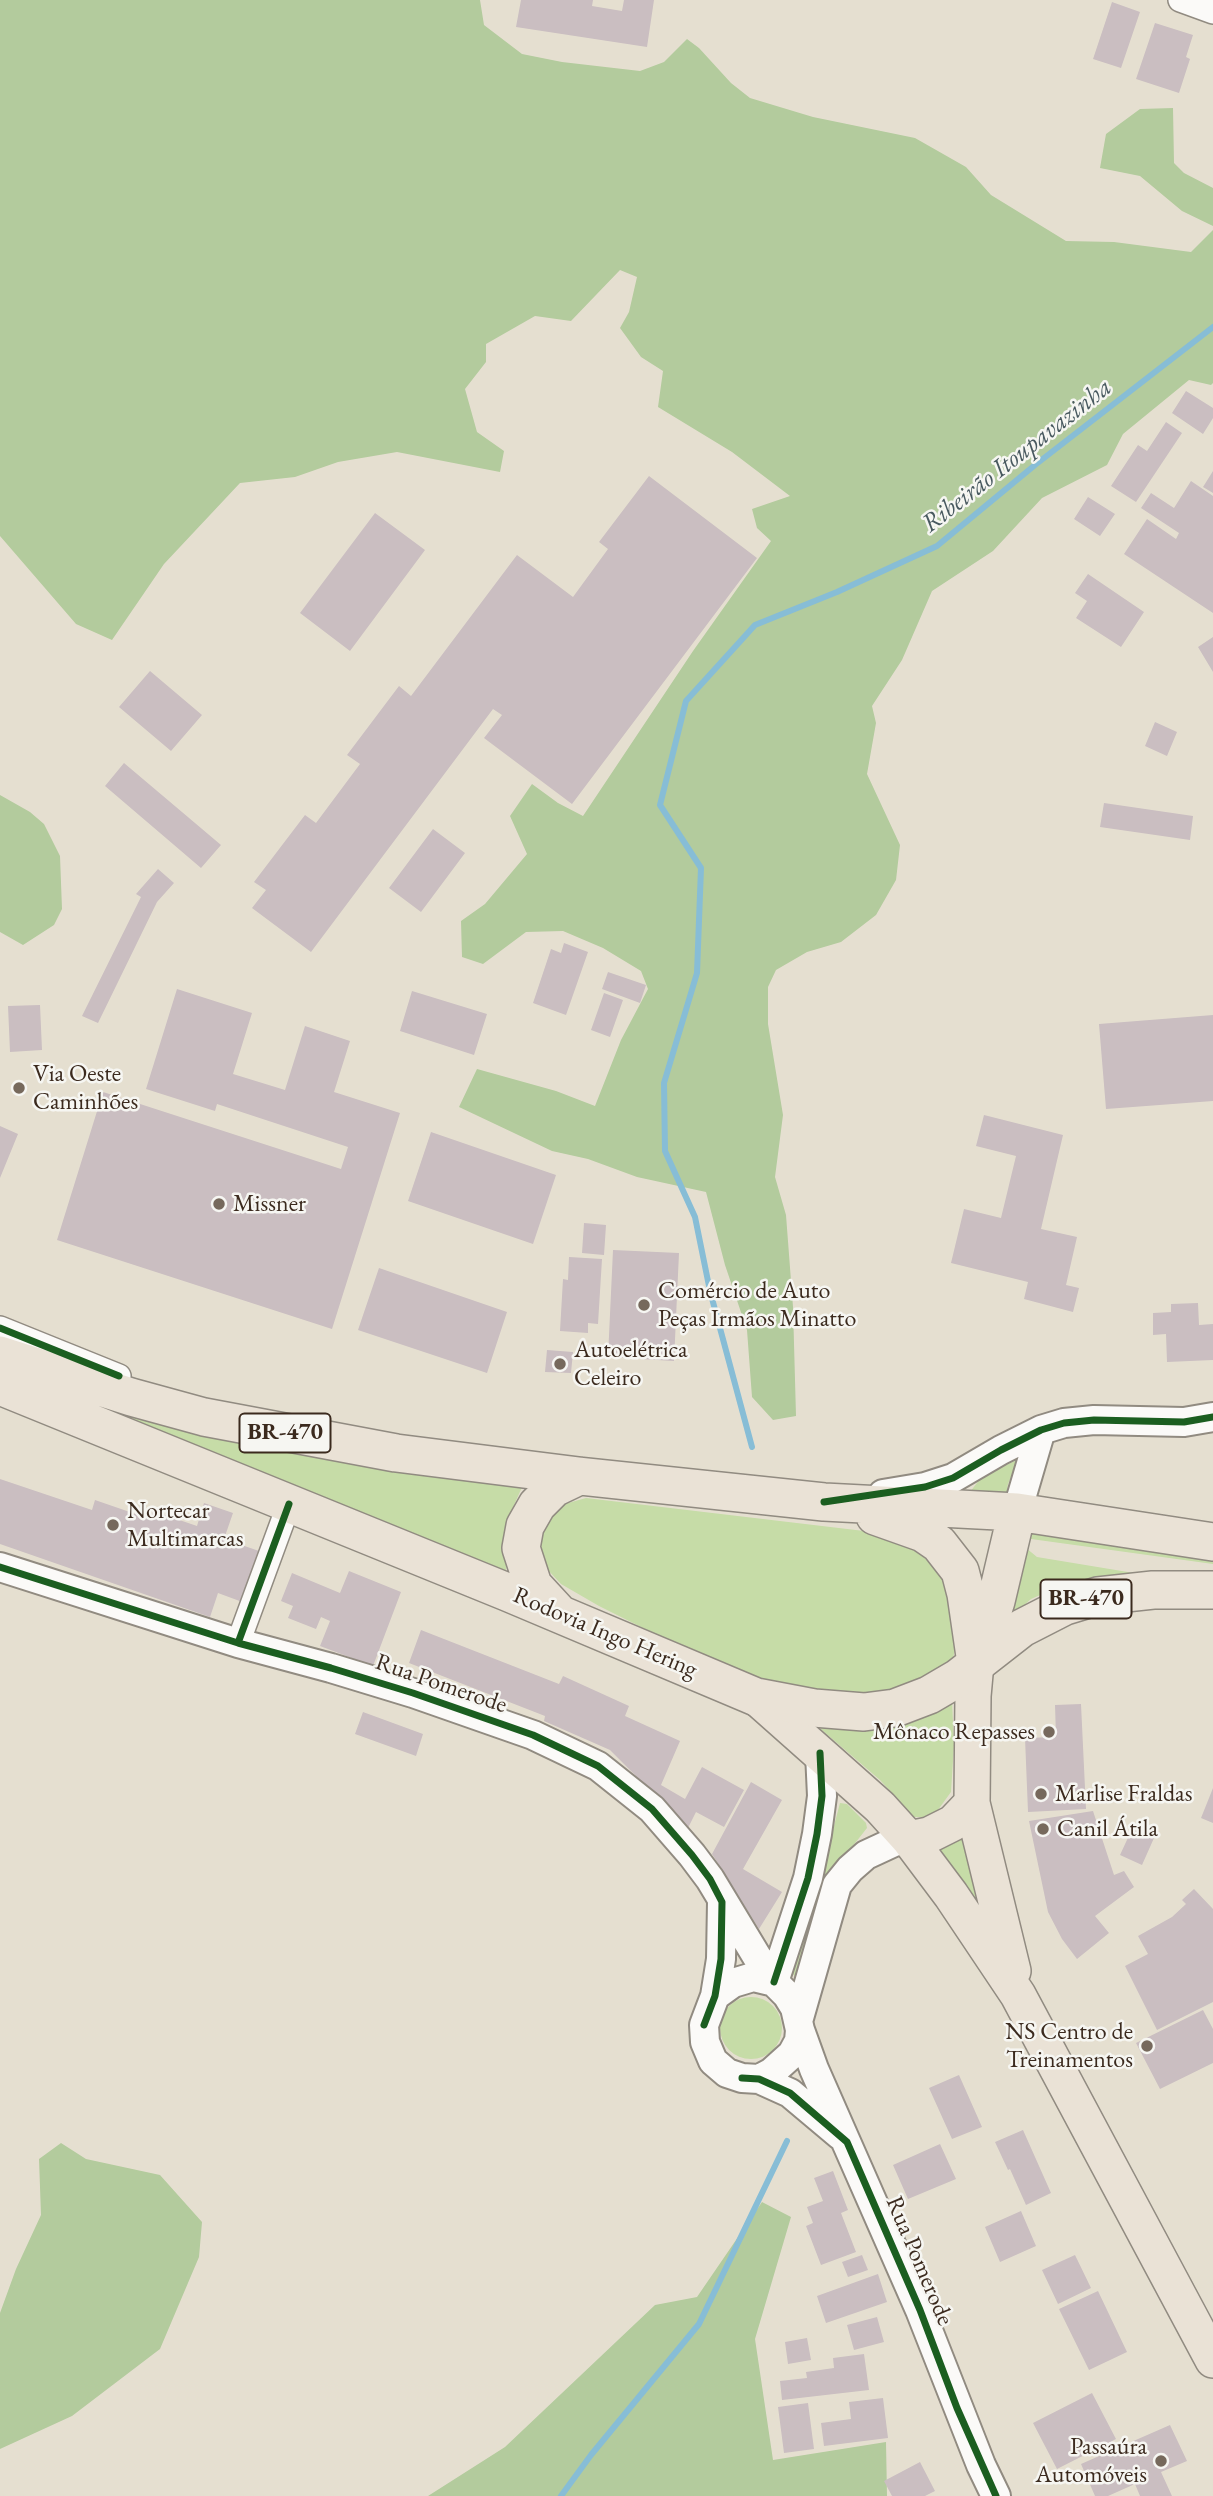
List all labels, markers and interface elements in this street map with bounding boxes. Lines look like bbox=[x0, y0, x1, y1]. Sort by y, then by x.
water label: Ribeirão Itoupavazinha bbox=[916, 372, 1118, 540]
place label: Via Oeste Caminhões bbox=[33, 1060, 138, 1116]
marker: Via Oeste Caminhões bbox=[11, 1080, 27, 1096]
place label: Missner bbox=[233, 1190, 306, 1218]
marker: Missner bbox=[211, 1196, 227, 1212]
place label: Comércio de Auto Peças Irmãos Minatto bbox=[658, 1277, 856, 1333]
marker: Comércio de Auto Peças Irmãos Minatto bbox=[636, 1297, 652, 1313]
place label: Autoelétrica Celeiro bbox=[574, 1336, 688, 1392]
marker: Autoelétrica Celeiro bbox=[552, 1356, 568, 1372]
road number: BR-470 bbox=[240, 1414, 330, 1452]
place label: Nortecar Multimarcas bbox=[127, 1497, 243, 1553]
marker: Nortecar Multimarcas bbox=[105, 1517, 121, 1533]
road number: BR-470 bbox=[1040, 1580, 1132, 1618]
street label: Rodovia Ingo Hering bbox=[509, 1581, 701, 1685]
street label: Rua Pomerode bbox=[371, 1648, 511, 1720]
place label: Mônaco Repasses bbox=[873, 1718, 1035, 1746]
marker: Mônaco Repasses bbox=[1041, 1724, 1057, 1740]
place label: Marlise Fraldas bbox=[1055, 1780, 1192, 1808]
marker: Marlise Fraldas bbox=[1033, 1786, 1049, 1802]
place label: Canil Átila bbox=[1057, 1815, 1158, 1843]
marker: Canil Átila bbox=[1035, 1821, 1051, 1837]
place label: NS Centro de Treinamentos bbox=[1005, 2018, 1133, 2074]
marker: NS Centro de Treinamentos bbox=[1139, 2038, 1155, 2054]
street label: Rua Pomerode bbox=[879, 2192, 959, 2330]
place label: Passaúra Automóveis bbox=[1035, 2433, 1147, 2489]
marker: Passaúra Automóveis bbox=[1153, 2453, 1169, 2469]

